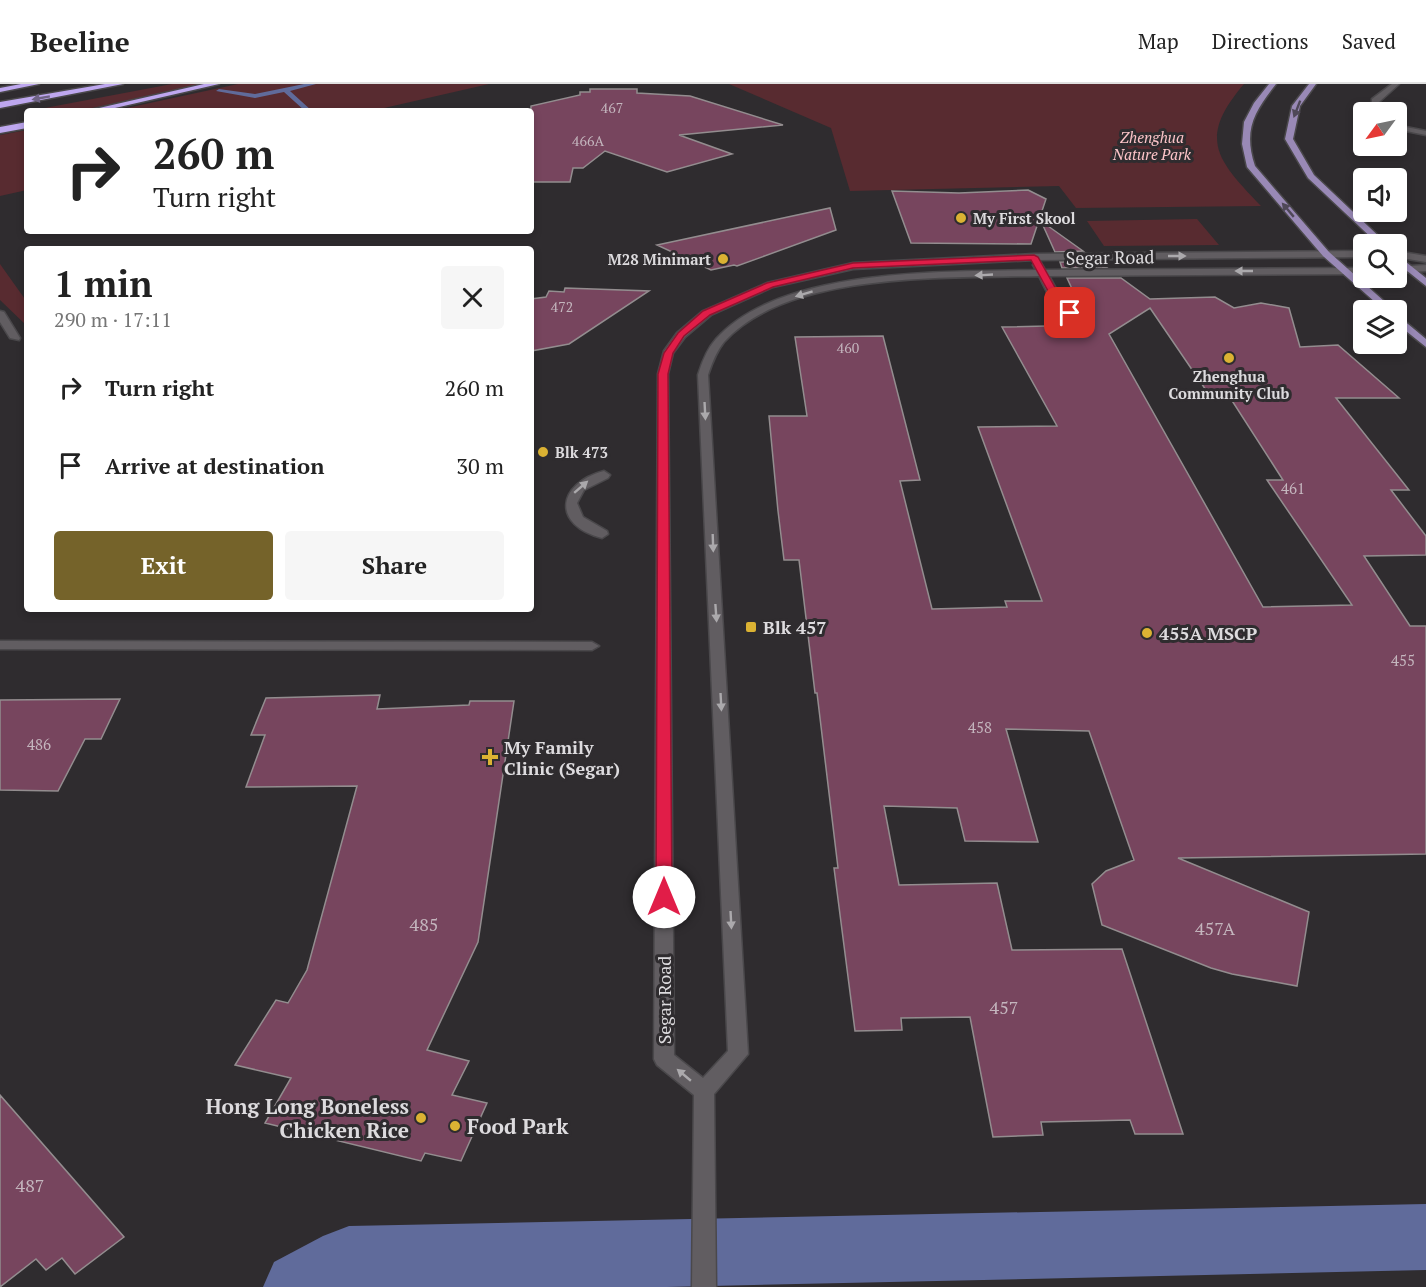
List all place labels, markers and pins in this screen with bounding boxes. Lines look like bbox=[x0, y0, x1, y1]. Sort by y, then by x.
place label: My First Skool bbox=[973, 208, 1076, 228]
marker: My First Skool bbox=[954, 211, 968, 225]
place label: M28 Minimart bbox=[608, 249, 711, 269]
marker: M28 Minimart bbox=[716, 252, 730, 266]
pin bbox=[1044, 287, 1095, 338]
marker: Zhenghua Community Club bbox=[1222, 351, 1236, 365]
place label: Zhenghua Community Club bbox=[1169, 366, 1290, 403]
place label: Blk 473 bbox=[555, 442, 608, 462]
marker: Blk 473 bbox=[536, 445, 550, 459]
place label: Blk 457 bbox=[763, 615, 827, 639]
marker: Blk 457 bbox=[744, 620, 758, 634]
place label: 455A MSCP bbox=[1159, 621, 1258, 645]
marker: 455A MSCP bbox=[1140, 626, 1154, 640]
place label: My Family Clinic (Segar) bbox=[504, 735, 620, 780]
marker: My Family Clinic (Segar) bbox=[481, 748, 499, 766]
place label: Hong Long Boneless Chicken Rice bbox=[205, 1092, 409, 1144]
marker: Hong Long Boneless Chicken Rice bbox=[414, 1111, 428, 1125]
place label: Food Park bbox=[467, 1112, 569, 1140]
marker: Food Park bbox=[448, 1119, 462, 1133]

